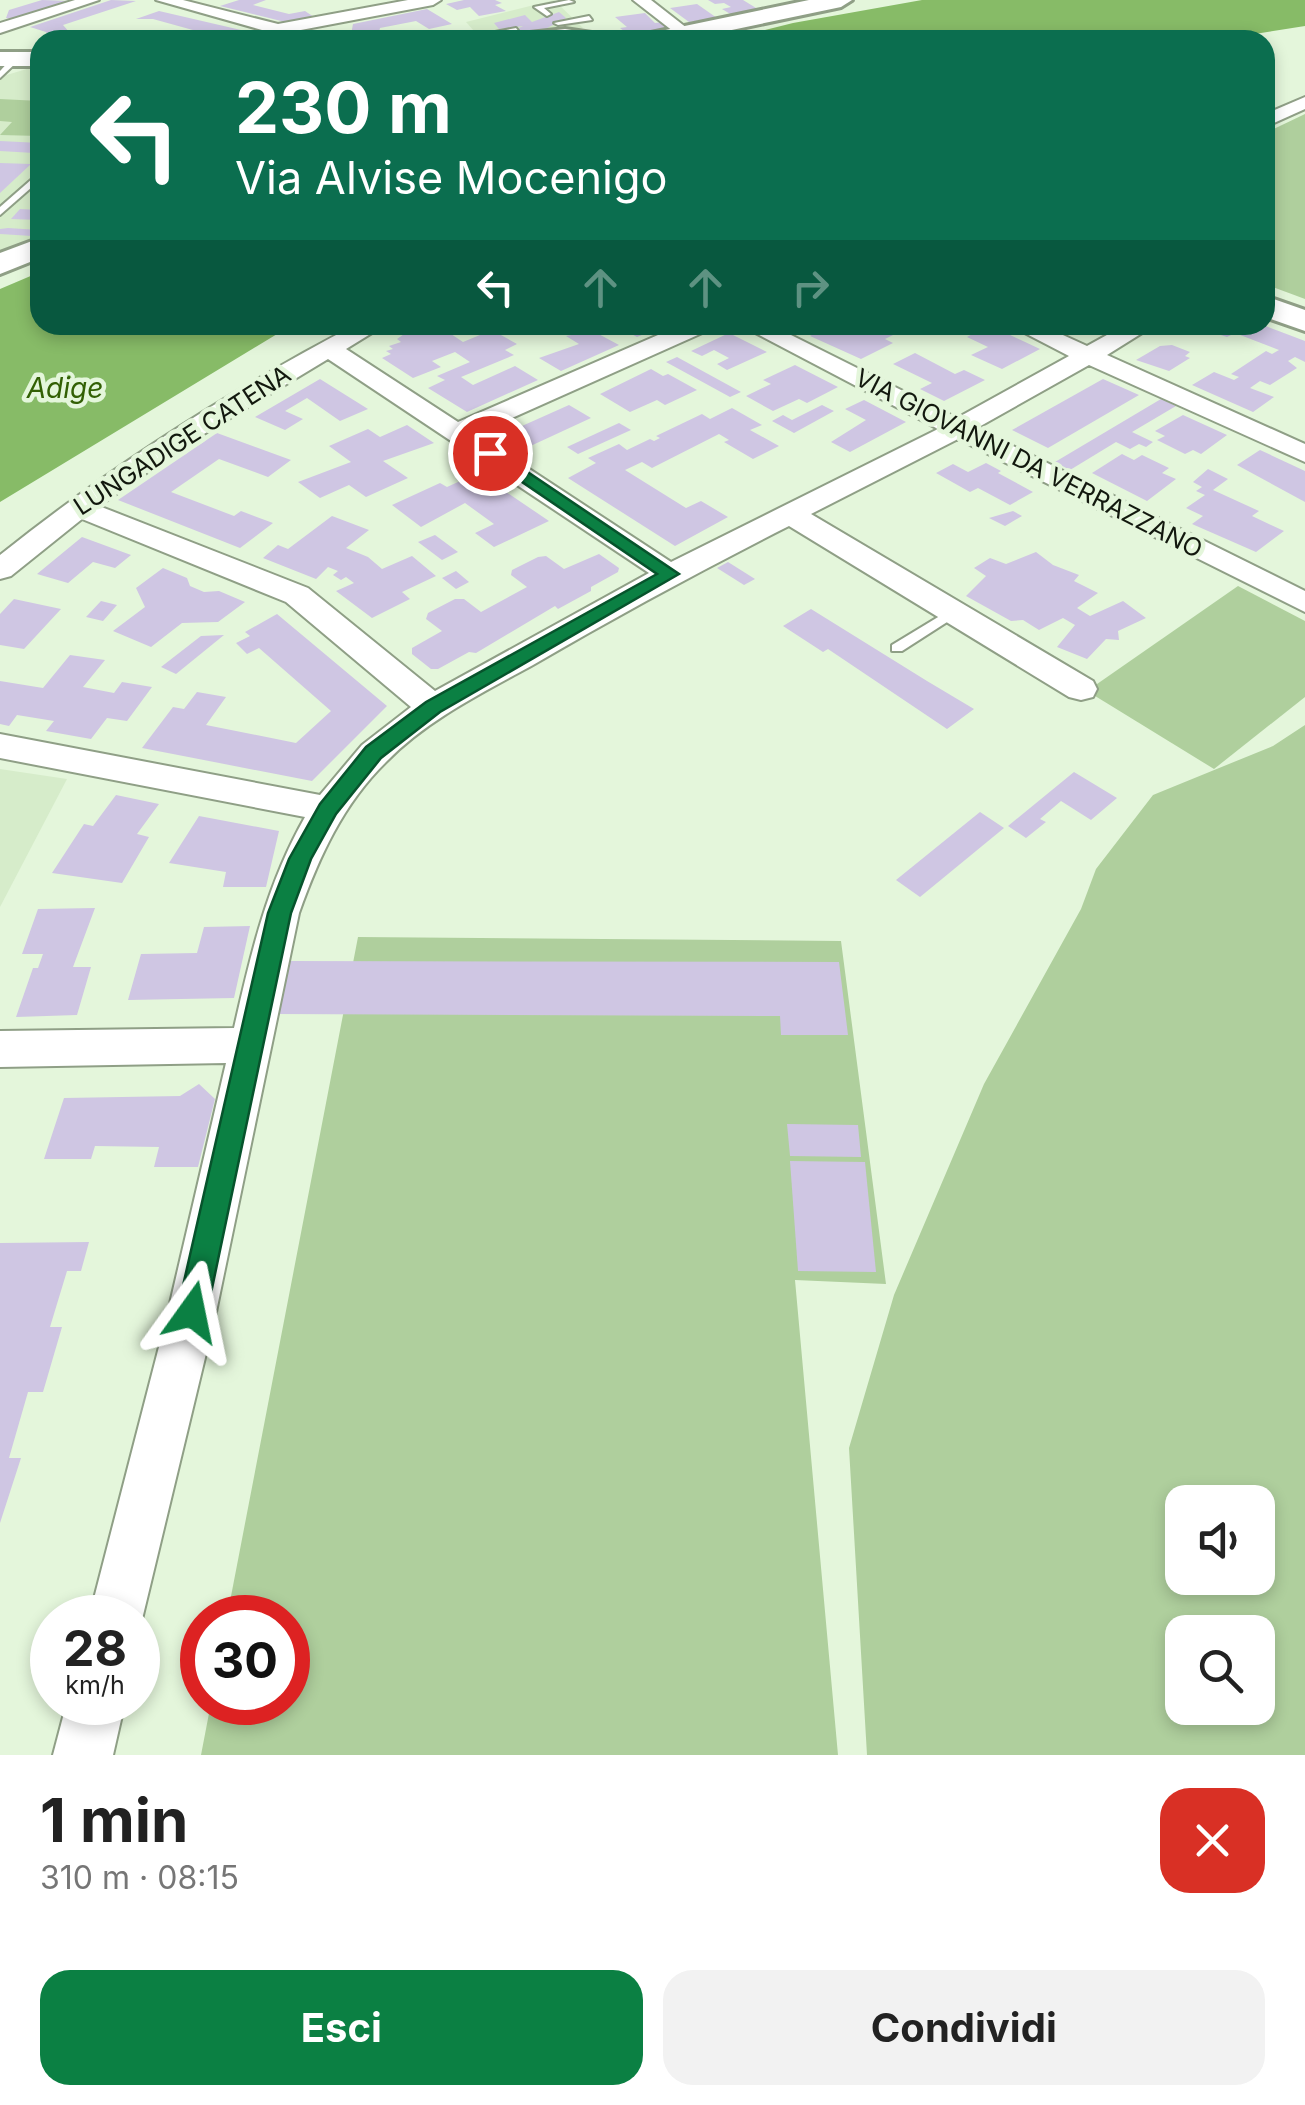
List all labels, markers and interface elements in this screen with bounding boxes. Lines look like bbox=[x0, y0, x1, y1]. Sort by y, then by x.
text: 230 m bbox=[235, 65, 452, 150]
icon: left bbox=[70, 70, 200, 200]
text: Via Alvise Mocenigo bbox=[235, 150, 668, 205]
icon: left bbox=[468, 260, 523, 315]
icon: ahead bbox=[573, 260, 628, 315]
icon: ahead bbox=[678, 260, 733, 315]
icon: right bbox=[783, 260, 838, 315]
street label: LUNGADIGE CATENA bbox=[68, 359, 296, 521]
street label: VIA GIOVANNI DA VERRAZZANO bbox=[850, 362, 1208, 564]
water label: Adige bbox=[26, 371, 103, 405]
pin bbox=[448, 411, 533, 496]
icon: arrive bbox=[463, 426, 518, 481]
position arrow bbox=[140, 1260, 244, 1364]
map controls bbox=[1165, 1485, 1275, 1725]
button: sound bbox=[1165, 1485, 1275, 1595]
speed limit sign: 30 bbox=[180, 1595, 310, 1725]
button: search bbox=[1165, 1615, 1275, 1725]
text: 28 bbox=[63, 1618, 127, 1678]
text: km/h bbox=[65, 1670, 125, 1700]
text: 1 min bbox=[40, 1784, 188, 1856]
button: close bbox=[1160, 1788, 1265, 1893]
text: 310 m · 08:15 bbox=[40, 1858, 239, 1897]
button: Esci bbox=[40, 1970, 643, 2085]
button: Condividi bbox=[663, 1970, 1265, 2085]

